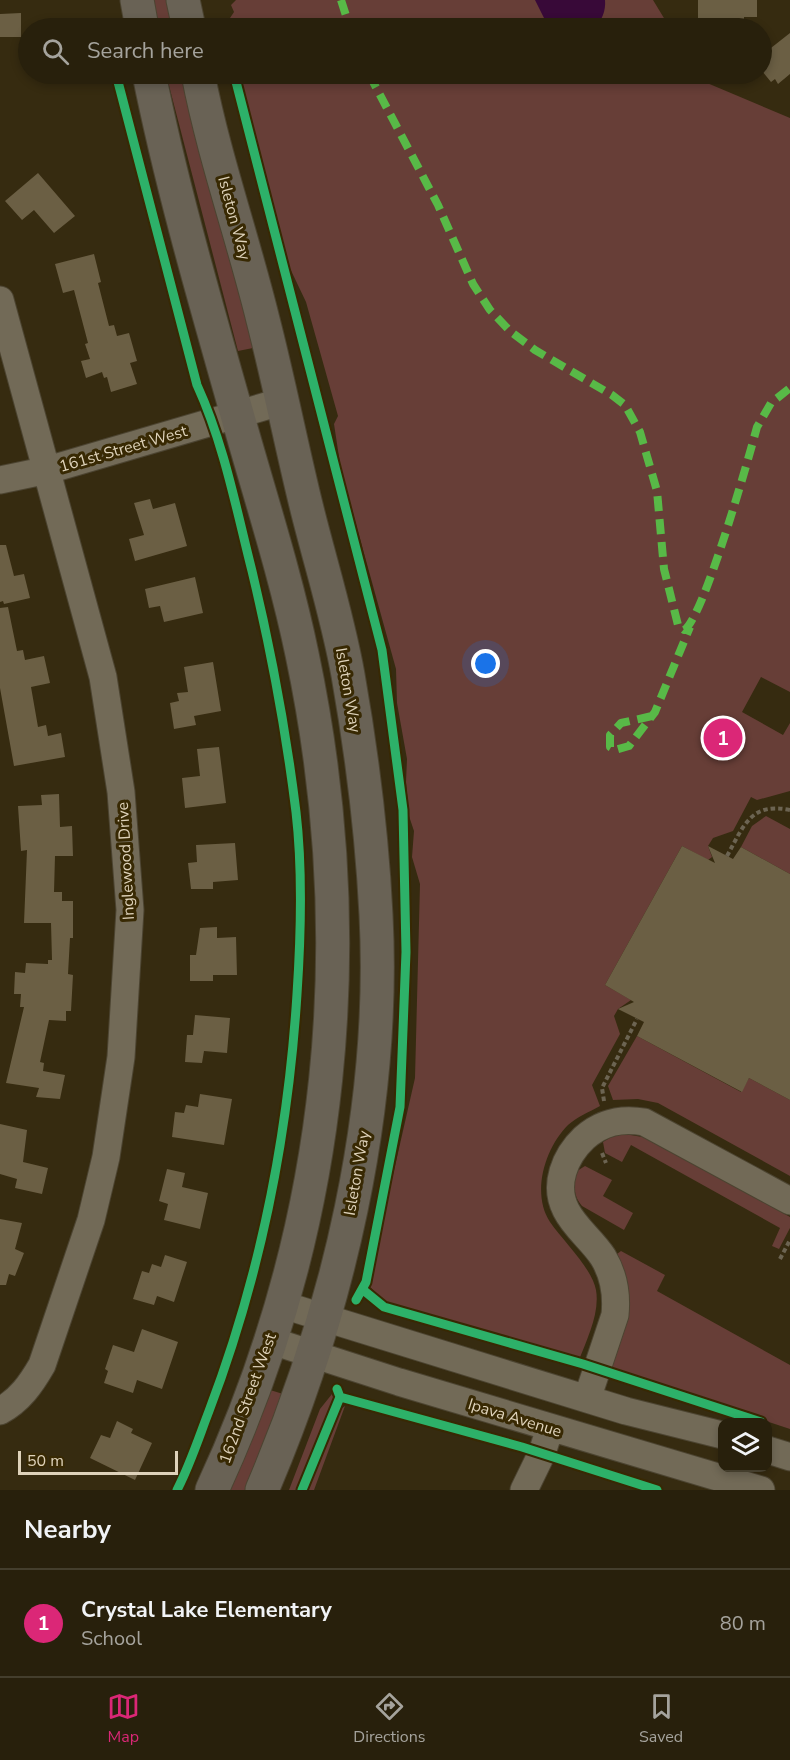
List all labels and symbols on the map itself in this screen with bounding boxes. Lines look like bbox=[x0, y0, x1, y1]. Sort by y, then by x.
street label: Isleton Way bbox=[212, 174, 256, 263]
street label: 161st Street West bbox=[57, 420, 190, 478]
street label: Isleton Way bbox=[330, 646, 366, 735]
your location bbox=[471, 649, 500, 678]
pin: 1 bbox=[704, 716, 742, 760]
street label: Inglewood Drive bbox=[112, 801, 140, 921]
street label: Isleton Way bbox=[339, 1128, 375, 1217]
street label: 162nd Street West bbox=[214, 1330, 282, 1467]
street label: Ipava Avenue bbox=[465, 1393, 564, 1443]
scale bar bbox=[18, 1448, 178, 1476]

